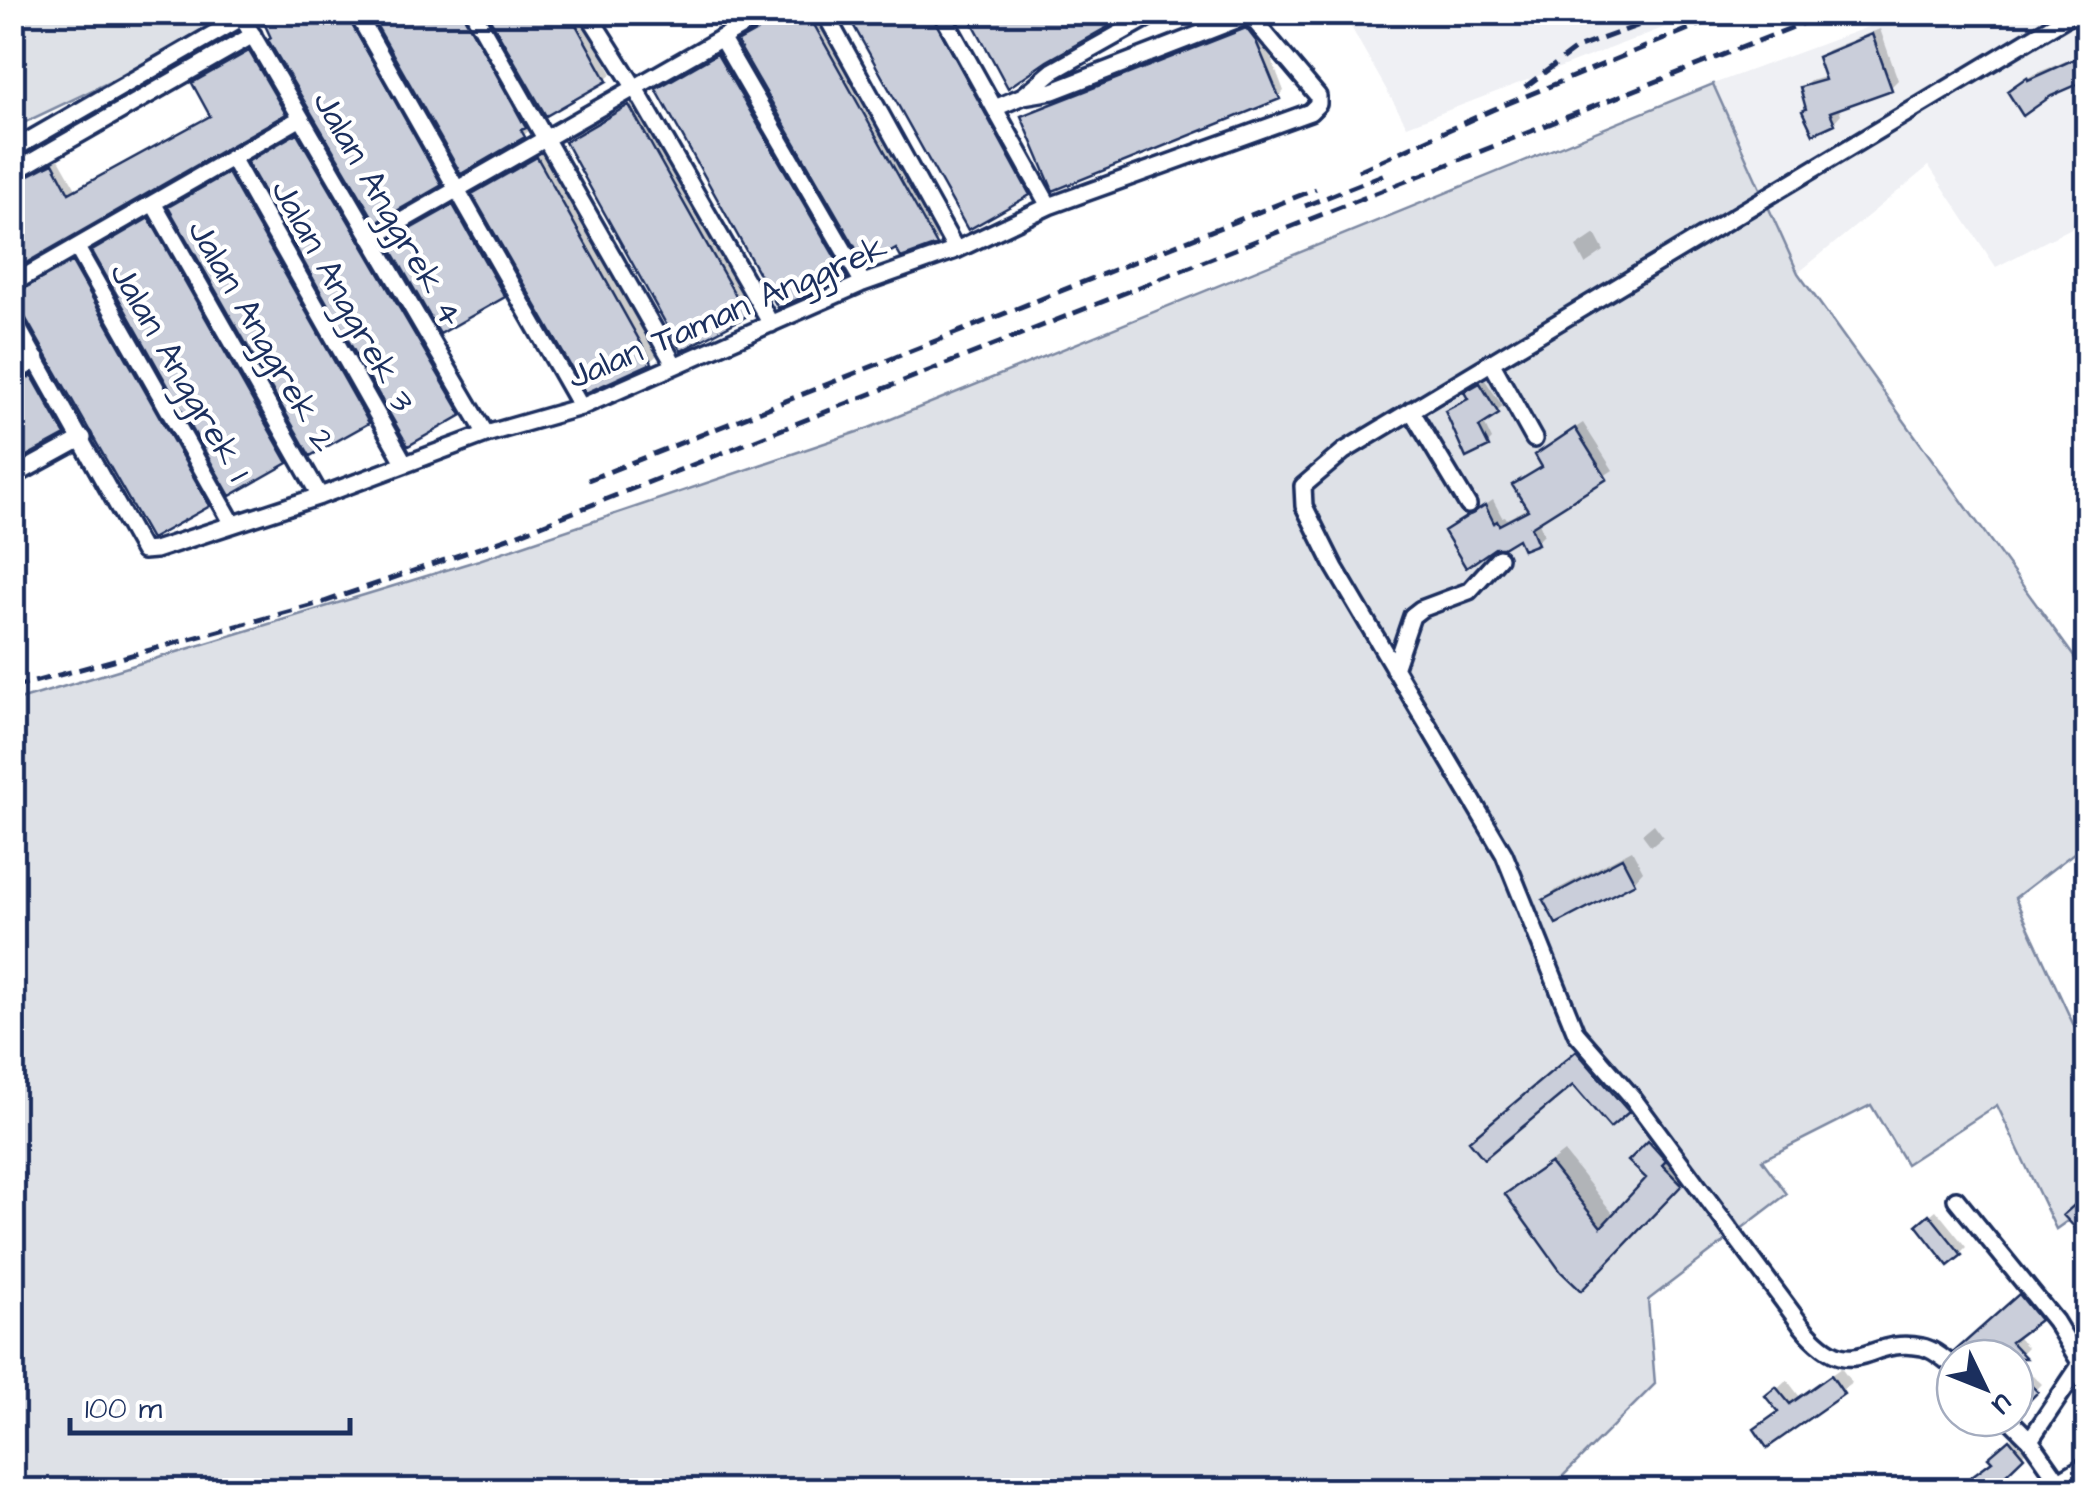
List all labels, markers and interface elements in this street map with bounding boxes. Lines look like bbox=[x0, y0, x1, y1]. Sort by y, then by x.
street label: Jalan Anggrek 4 bbox=[299, 82, 475, 337]
street label: Jalan Anggrek 3 bbox=[257, 171, 427, 422]
street label: Jalan Anggrek 2 bbox=[174, 210, 348, 462]
street label: Jalan Taman Anggrek bbox=[560, 223, 896, 404]
street label: Jalan Anggrek 1 bbox=[95, 253, 262, 491]
north arrow bbox=[1935, 1338, 2035, 1438]
scale bar bbox=[70, 1373, 350, 1435]
text: U bbox=[1982, 1385, 2022, 1423]
text: 100 m bbox=[85, 1388, 163, 1430]

